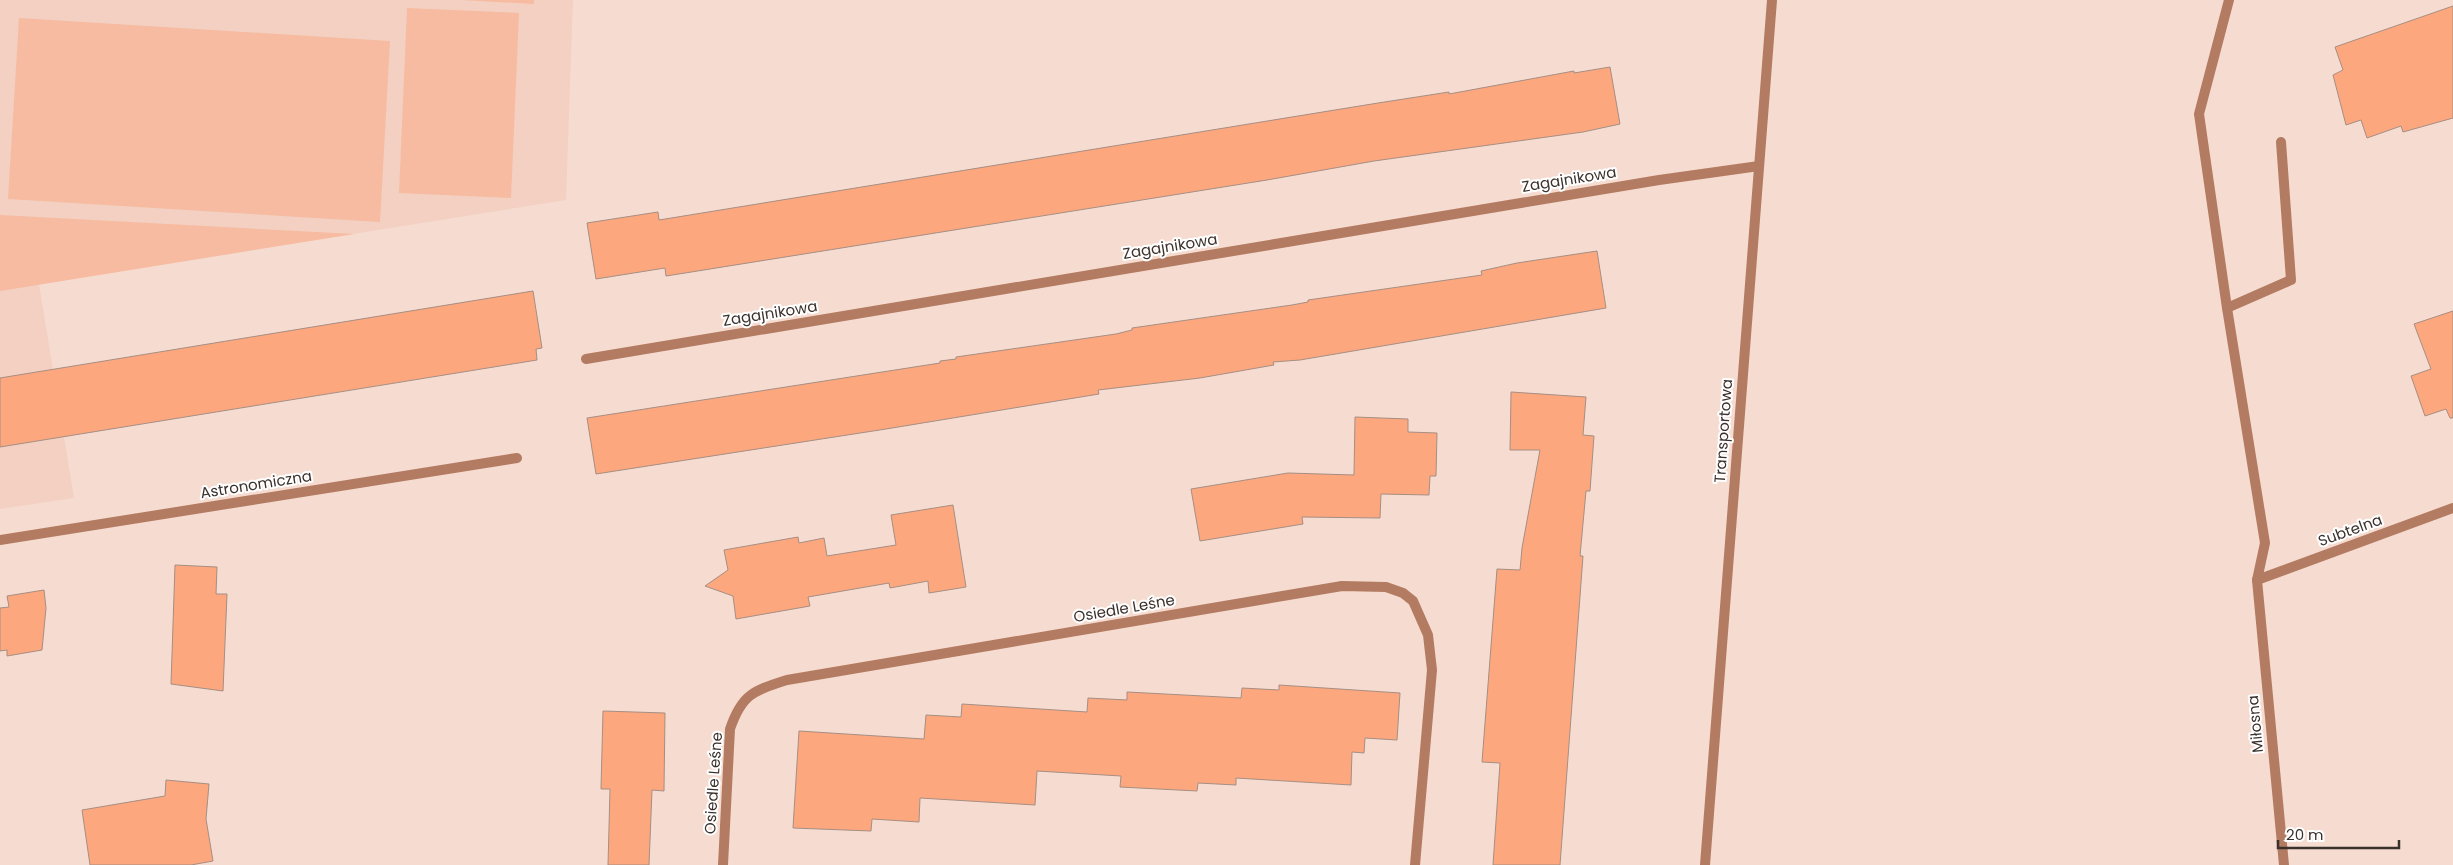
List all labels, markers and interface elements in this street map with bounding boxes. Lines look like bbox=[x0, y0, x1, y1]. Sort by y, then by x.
street label: Zagajnikowa bbox=[1520, 161, 1618, 197]
street label: Zagajnikowa bbox=[1121, 228, 1219, 264]
street label: Zagajnikowa bbox=[721, 295, 819, 331]
street label: Transportowa bbox=[1709, 378, 1737, 484]
street label: Astronomiczna bbox=[199, 465, 313, 503]
street label: Subtelna bbox=[2315, 509, 2385, 551]
street label: Osiedle Leśne bbox=[1072, 589, 1176, 627]
street label: Miłosna bbox=[2242, 694, 2268, 754]
street label: Osiedle Leśne bbox=[699, 731, 727, 835]
scale bar bbox=[2278, 818, 2399, 850]
text: 20 m bbox=[2286, 824, 2324, 845]

